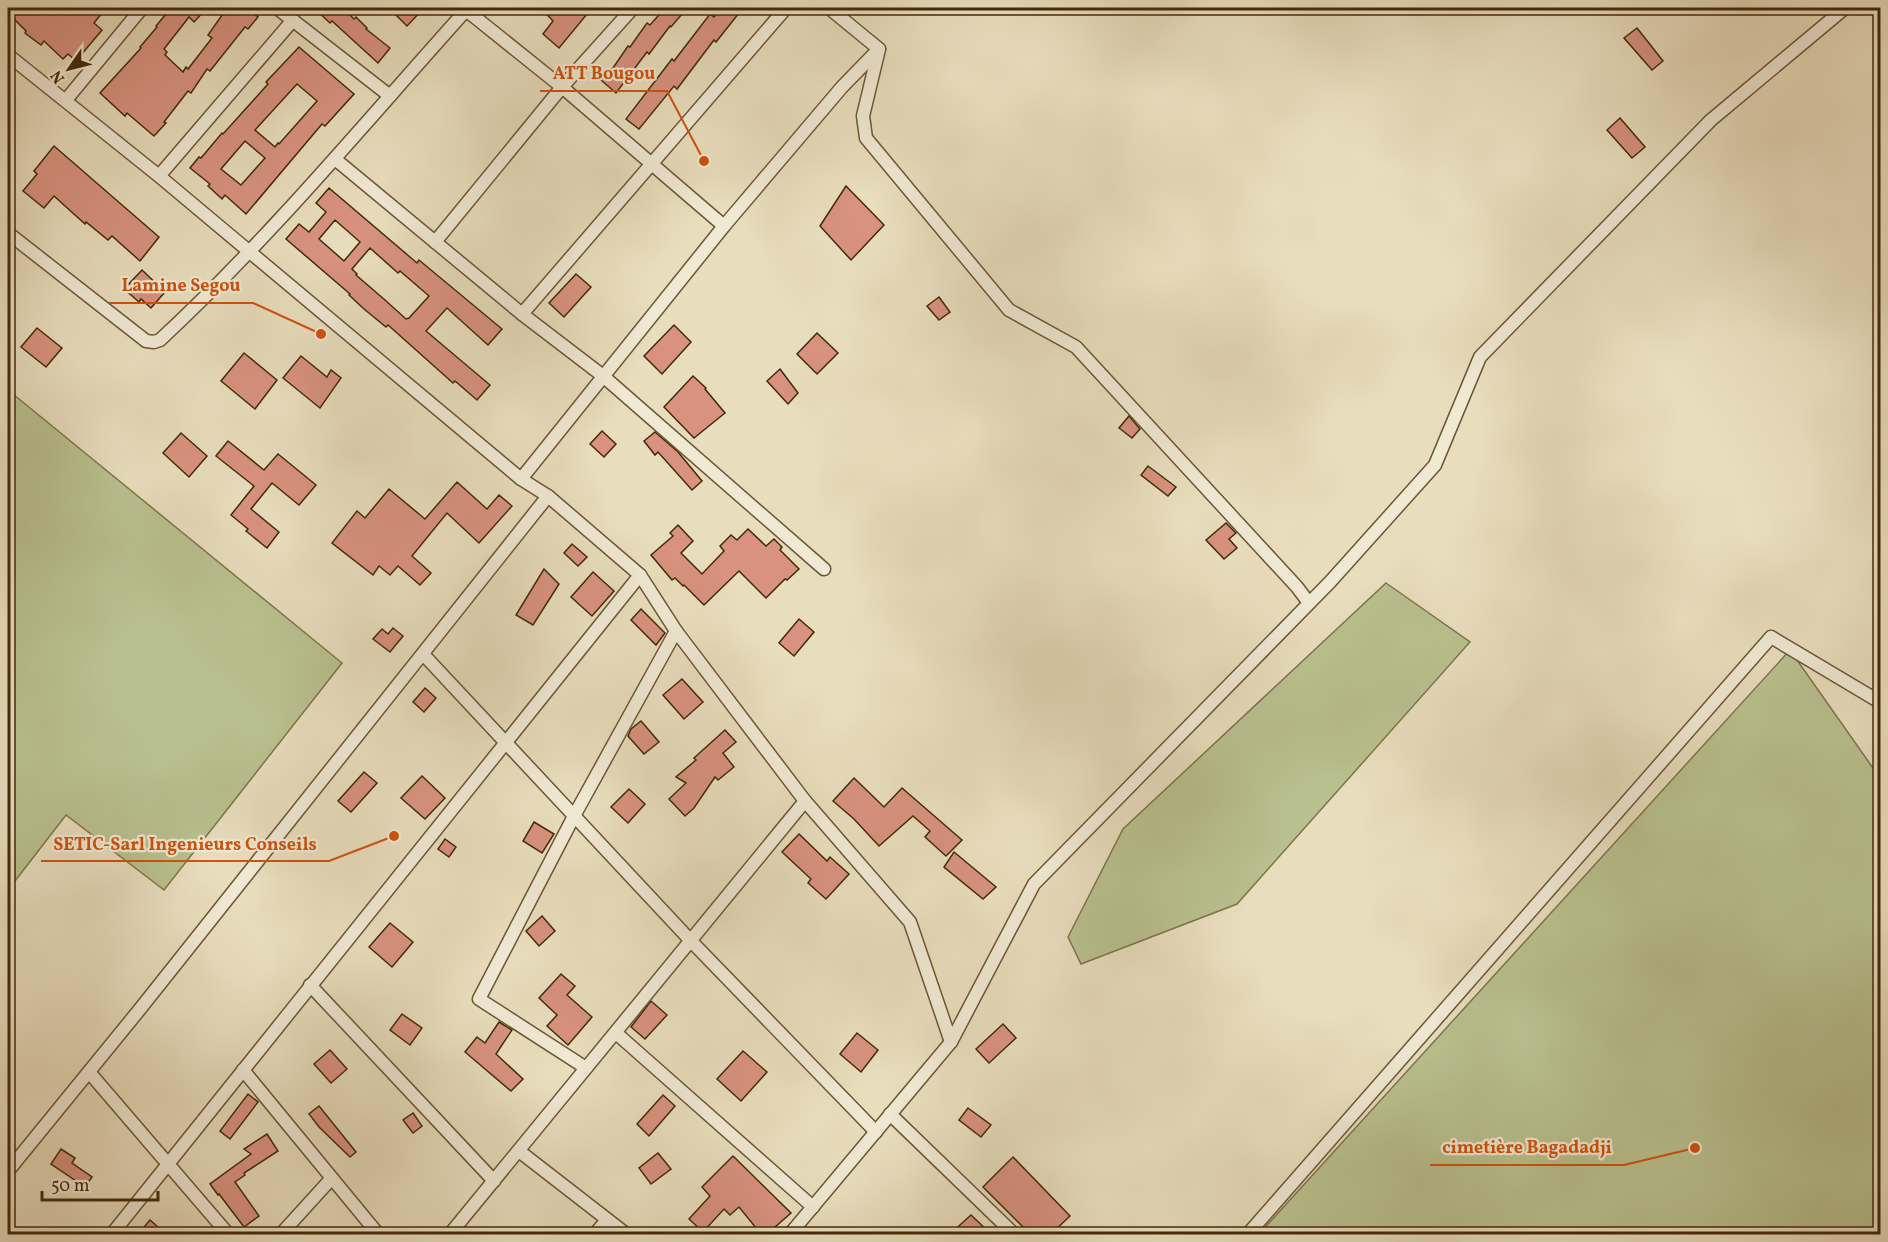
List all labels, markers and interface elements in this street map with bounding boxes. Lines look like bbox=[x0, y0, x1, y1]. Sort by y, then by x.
north arrow bbox=[39, 39, 99, 99]
callout: ATT Bougou bbox=[540, 55, 667, 91]
text: ATT Bougou bbox=[553, 62, 655, 87]
text: N bbox=[46, 65, 71, 88]
callout: Lamine Segou bbox=[109, 267, 253, 303]
text: Lamine Segou bbox=[121, 274, 241, 299]
callout: SETIC-Sarl Ingenieurs Conseils bbox=[41, 825, 329, 861]
text: SETIC-Sarl Ingenieurs Conseils bbox=[53, 833, 317, 858]
callout: cimetière Bagadadji bbox=[1430, 1129, 1624, 1165]
text: cimetière Bagadadji bbox=[1442, 1136, 1612, 1161]
scale bar bbox=[42, 1164, 158, 1202]
text: 50 m bbox=[51, 1174, 90, 1199]

